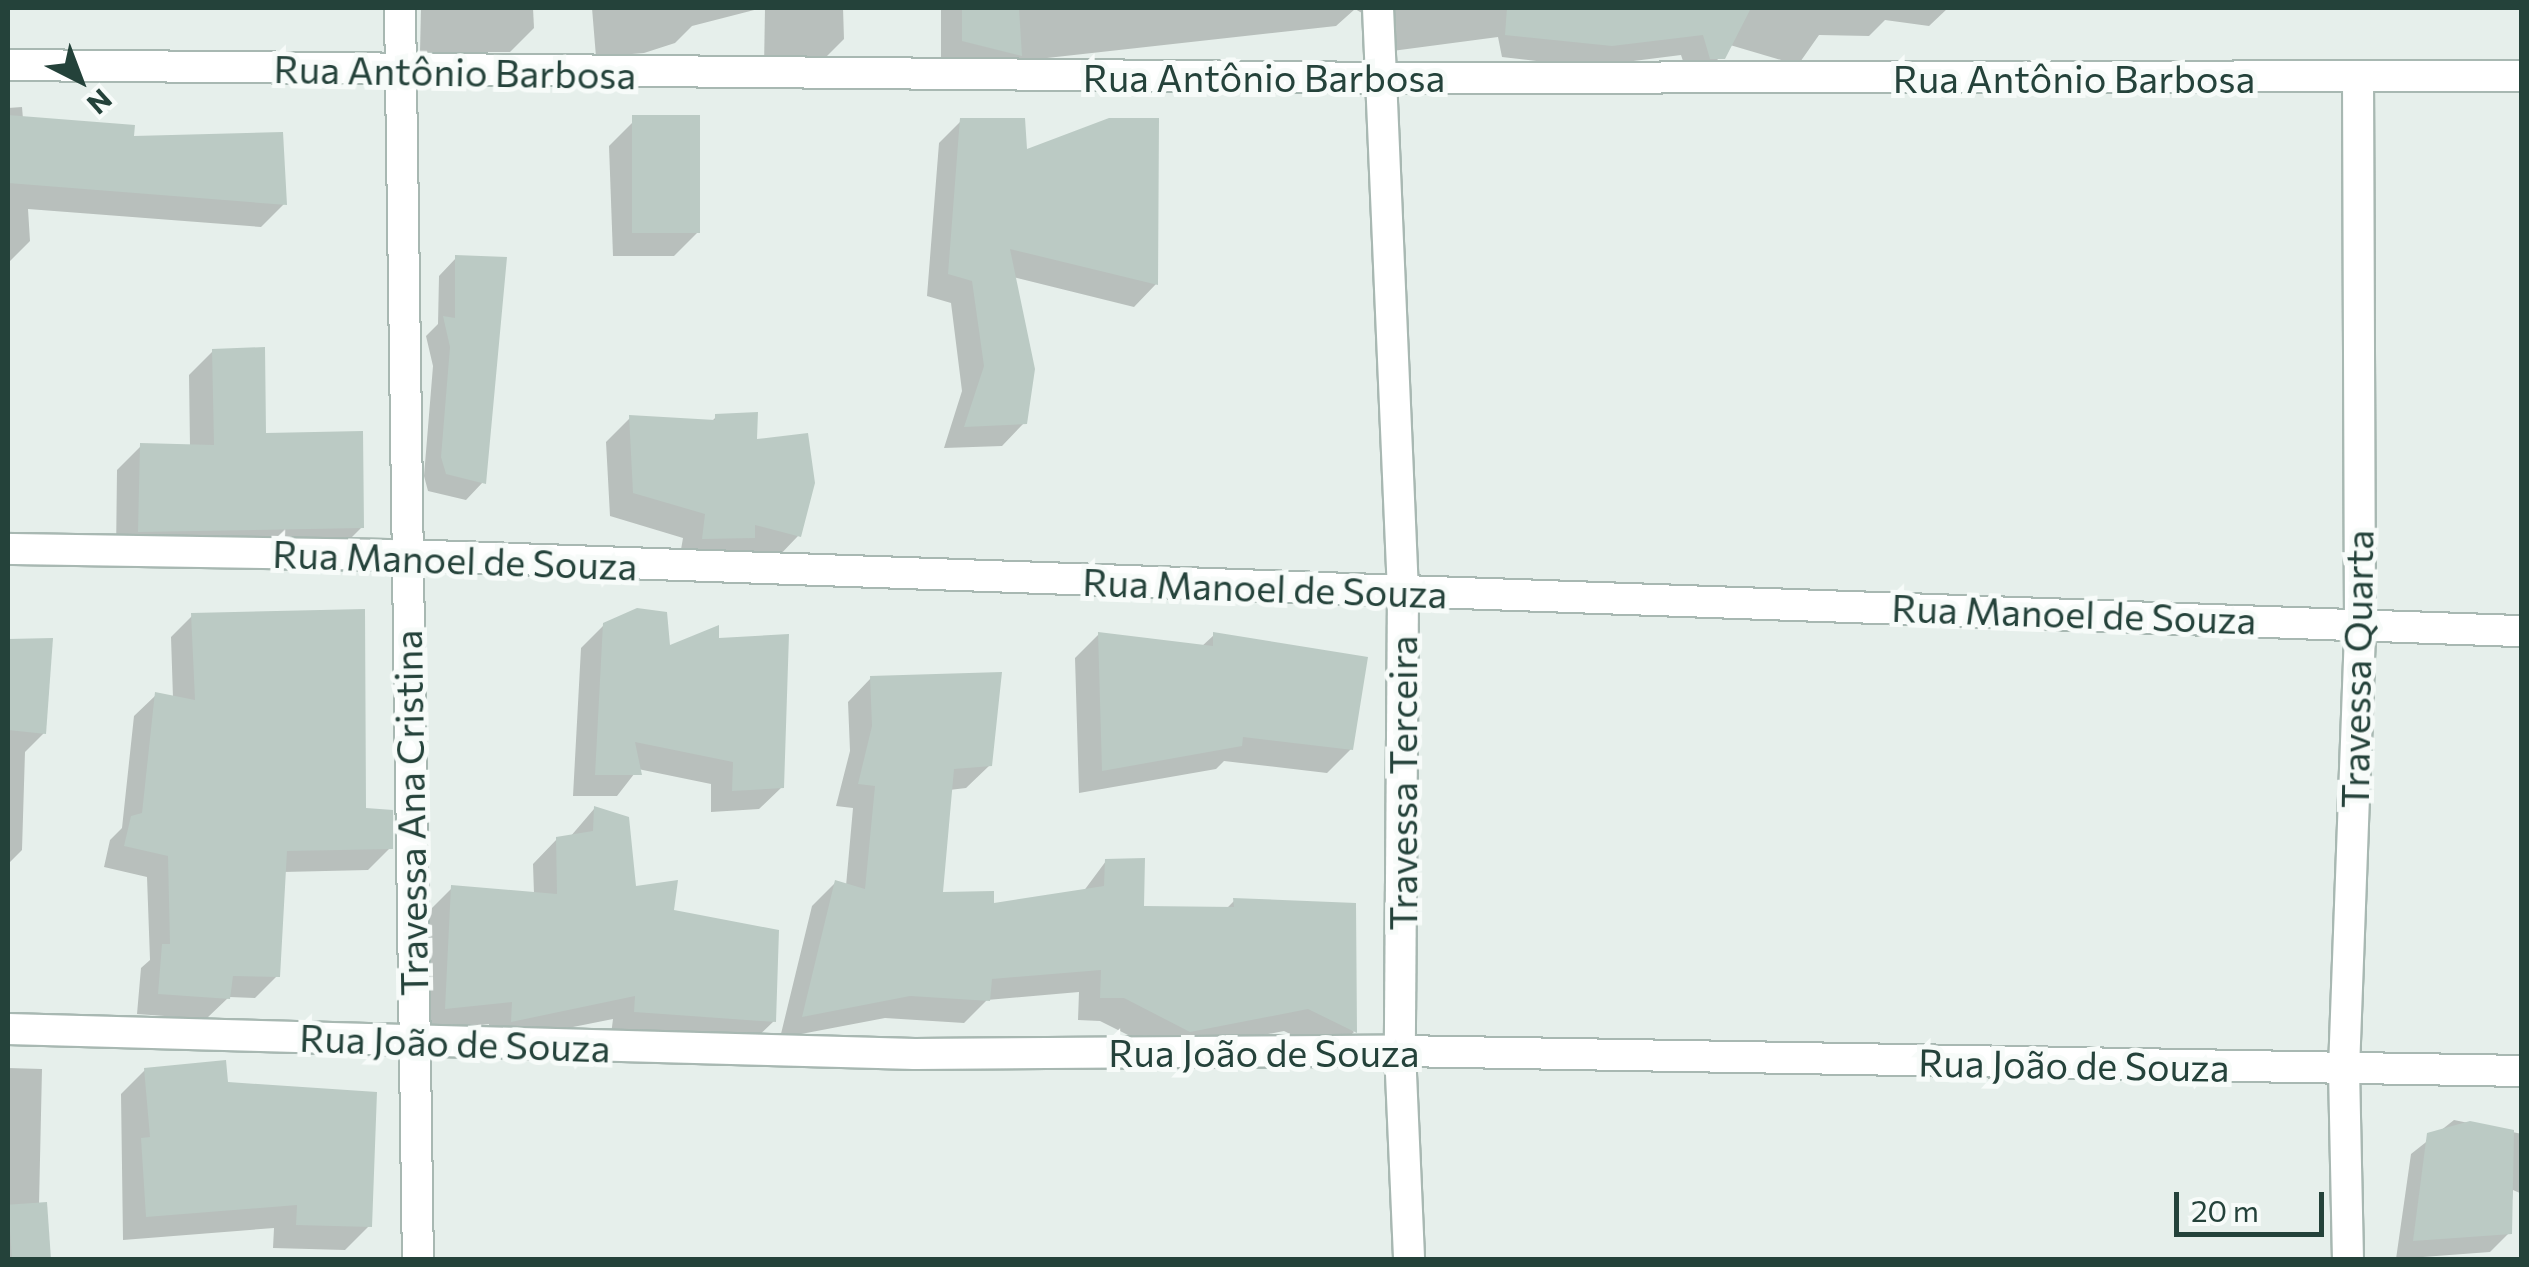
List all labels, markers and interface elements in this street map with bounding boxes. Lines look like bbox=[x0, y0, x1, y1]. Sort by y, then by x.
north arrow bbox=[30, 30, 130, 130]
street label: Rua Antônio Barbosa bbox=[273, 45, 637, 97]
street label: Rua Antônio Barbosa bbox=[1083, 54, 1445, 100]
street label: Rua Antônio Barbosa bbox=[1893, 55, 2255, 101]
text: N bbox=[81, 83, 119, 122]
street label: Travessa Quarta bbox=[2331, 529, 2381, 809]
street label: Rua Manoel de Souza bbox=[272, 530, 638, 588]
street label: Rua Manoel de Souza bbox=[1082, 558, 1448, 616]
street label: Rua Manoel de Souza bbox=[1891, 584, 2257, 642]
street label: Travessa Ana Cristina bbox=[384, 629, 436, 997]
street label: Travessa Terceira bbox=[1379, 635, 1425, 931]
street label: Rua João de Souza bbox=[299, 1014, 611, 1070]
street label: Rua João de Souza bbox=[1108, 1029, 1420, 1075]
street label: Rua João de Souza bbox=[1918, 1038, 2230, 1090]
scale bar bbox=[2179, 1172, 2329, 1234]
text: 20 m bbox=[2191, 1191, 2259, 1228]

